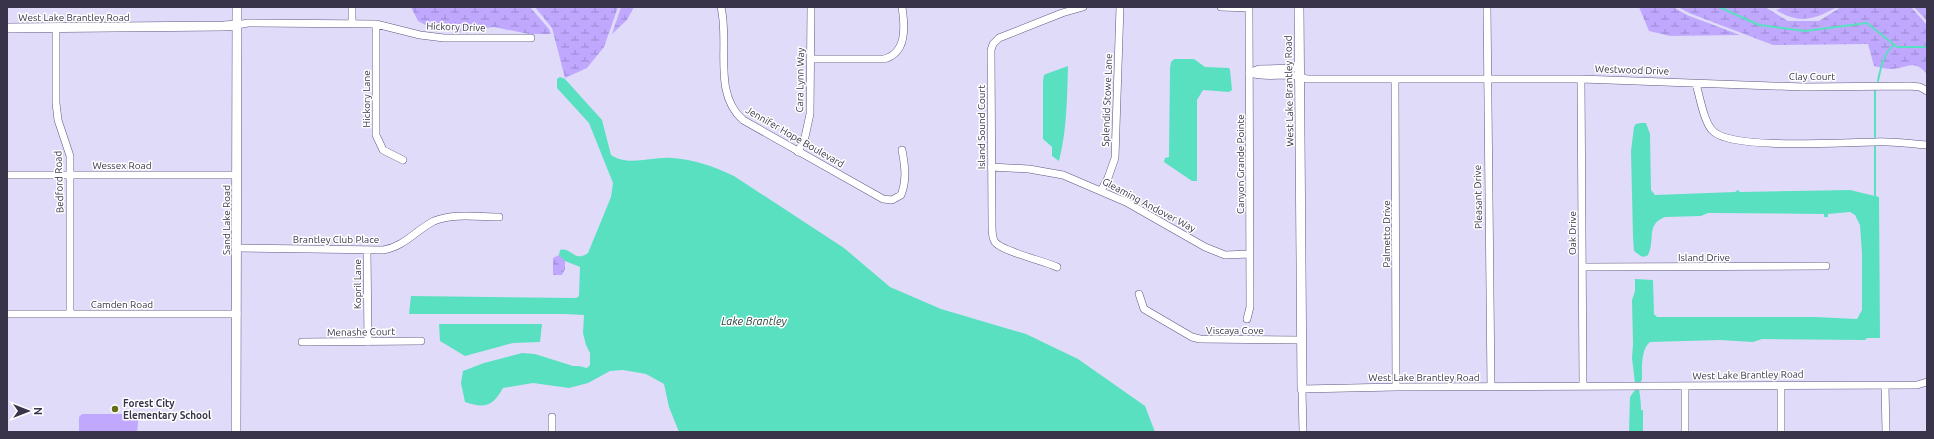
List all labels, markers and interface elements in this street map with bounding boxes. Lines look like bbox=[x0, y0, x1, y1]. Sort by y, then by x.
street label: West Lake Brantley Road bbox=[18, 12, 130, 23]
street label: Hickory Drive bbox=[426, 20, 486, 34]
street label: West Lake Brantley Road bbox=[1283, 35, 1295, 147]
street label: Cara Lynn Way bbox=[794, 47, 806, 113]
street label: Splendid Stowe Lane bbox=[1100, 53, 1114, 147]
street label: Westwood Drive bbox=[1595, 63, 1669, 77]
street label: Hickory Lane bbox=[361, 70, 372, 128]
street label: Clay Court bbox=[1789, 71, 1835, 82]
street label: Island Sound Court bbox=[976, 85, 987, 169]
street label: Jennifer Hope Boulevard bbox=[744, 104, 846, 170]
street label: Canyon Grande Pointe bbox=[1235, 114, 1246, 214]
street label: Bedford Road bbox=[52, 151, 66, 213]
street label: Wessex Road bbox=[92, 160, 152, 171]
street label: Pleasant Drive bbox=[1472, 165, 1484, 229]
street label: Gleaming Andover Way bbox=[1100, 176, 1198, 234]
street label: Sand Lake Road bbox=[221, 185, 232, 255]
street label: Palmetto Drive bbox=[1381, 200, 1392, 268]
street label: Oak Drive bbox=[1567, 211, 1578, 255]
street label: Brantley Club Place bbox=[293, 234, 379, 245]
street label: Island Drive bbox=[1678, 252, 1730, 263]
street label: Kopril Lane bbox=[352, 259, 363, 309]
street label: Camden Road bbox=[91, 299, 153, 310]
water label: Lake Brantley bbox=[721, 315, 788, 327]
street label: Viscaya Cove bbox=[1206, 325, 1264, 336]
street label: Menashe Court bbox=[327, 326, 395, 338]
street label: West Lake Brantley Road bbox=[1692, 369, 1804, 381]
street label: West Lake Brantley Road bbox=[1368, 372, 1480, 383]
north arrow bbox=[8, 391, 48, 431]
place label: Forest City Elementary School bbox=[123, 398, 211, 421]
marker: Forest City Elementary School bbox=[110, 404, 120, 414]
text: N bbox=[32, 407, 44, 415]

